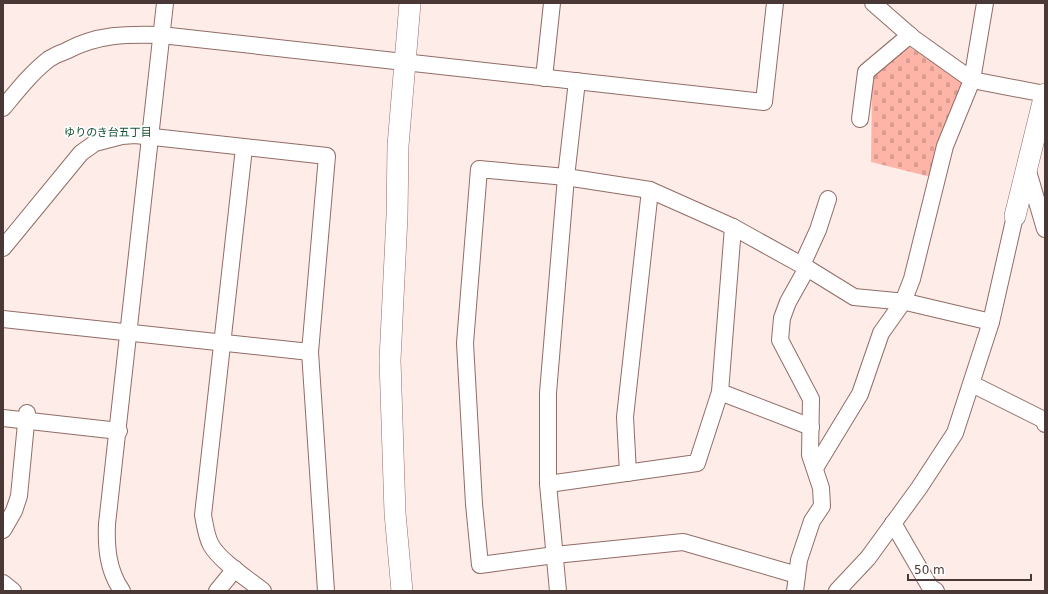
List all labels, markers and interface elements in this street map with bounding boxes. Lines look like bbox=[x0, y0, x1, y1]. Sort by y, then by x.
district label: ゆりのき台五丁目 bbox=[64, 126, 152, 139]
scale bar bbox=[908, 556, 1031, 582]
text: 50 m bbox=[914, 563, 945, 577]

